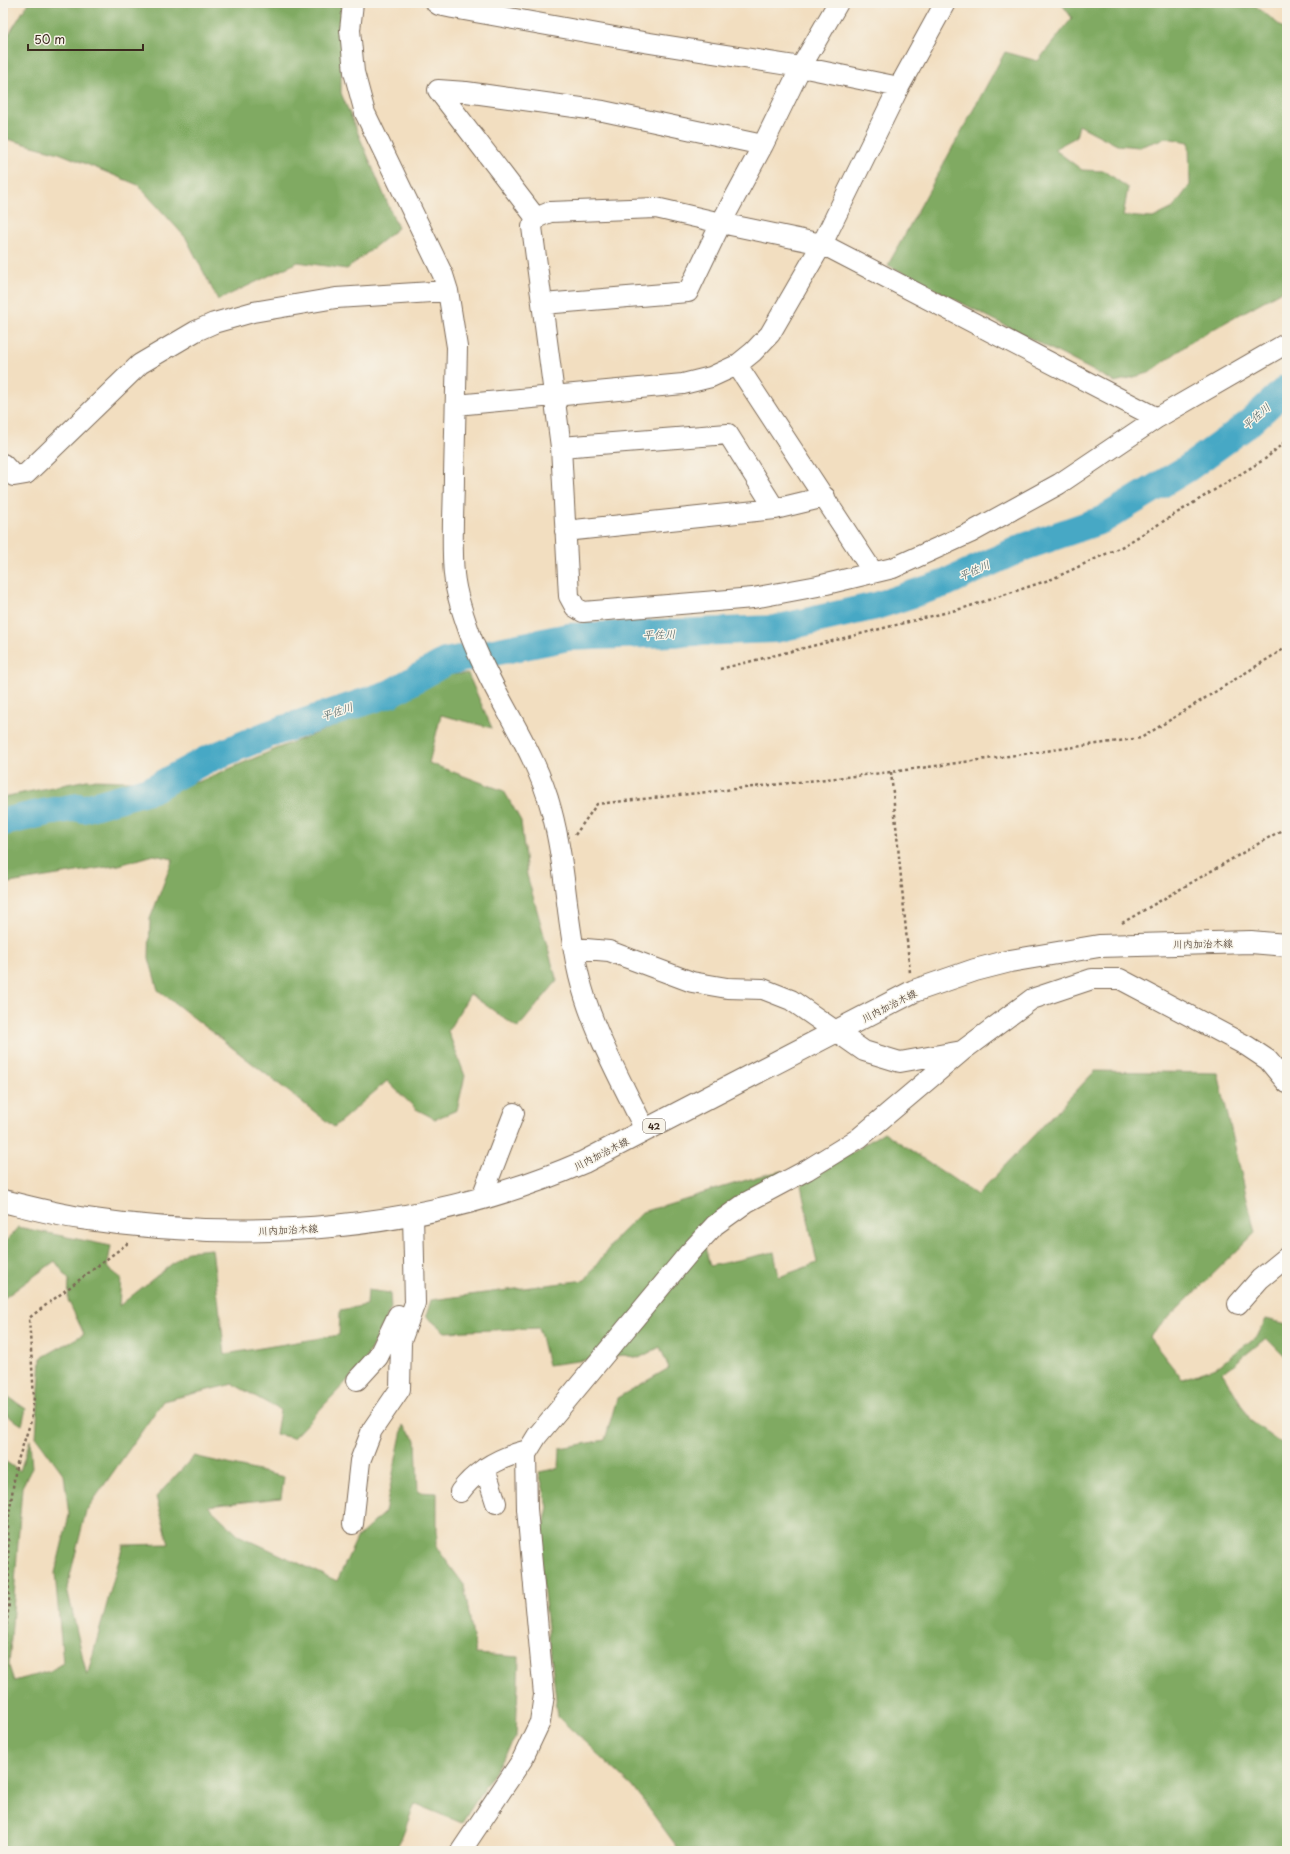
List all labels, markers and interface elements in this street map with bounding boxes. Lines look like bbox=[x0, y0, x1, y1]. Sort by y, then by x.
scale bar bbox=[28, 26, 143, 52]
text: 50 m bbox=[34, 30, 65, 48]
water label: 平佐川 bbox=[1238, 399, 1274, 433]
water label: 平佐川 bbox=[955, 556, 993, 584]
water label: 平佐川 bbox=[642, 625, 676, 643]
water label: 平佐川 bbox=[319, 698, 355, 724]
street label: 川内加治木線 bbox=[1173, 935, 1233, 951]
street label: 川内加治木線 bbox=[859, 985, 919, 1025]
road number: 42 bbox=[643, 1119, 665, 1133]
street label: 川内加治木線 bbox=[571, 1133, 631, 1173]
street label: 川内加治木線 bbox=[258, 1220, 318, 1238]

